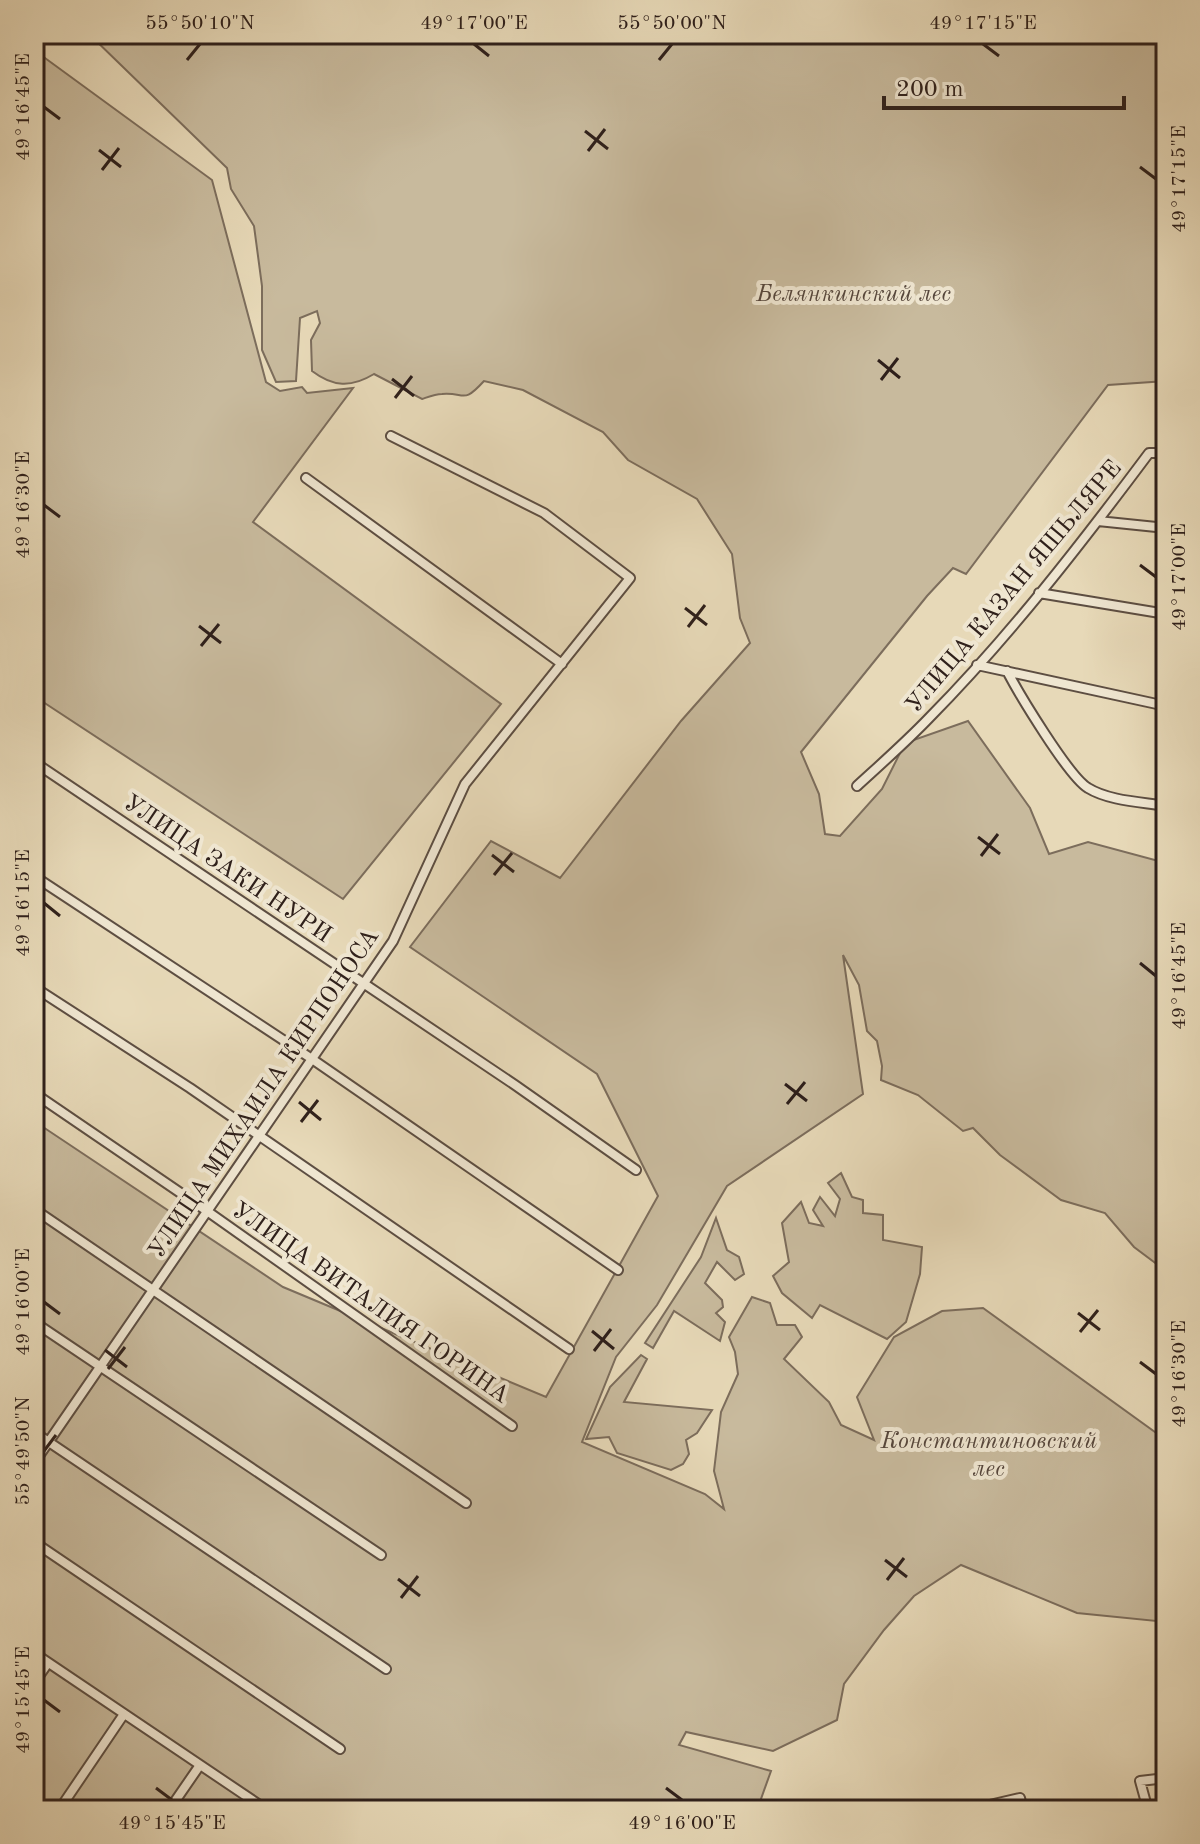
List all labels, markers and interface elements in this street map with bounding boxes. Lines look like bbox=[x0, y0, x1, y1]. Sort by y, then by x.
text: 55°50'10"N bbox=[145, 14, 255, 34]
text: 49°17'00"E bbox=[420, 14, 528, 34]
text: 55°50'00"N bbox=[617, 14, 727, 34]
text: 49°17'15"E bbox=[929, 14, 1037, 34]
text: 49°16'45"E bbox=[14, 53, 34, 161]
scale bar bbox=[884, 60, 1124, 110]
text: 200 m bbox=[896, 78, 964, 102]
text: 49°17'15"E bbox=[1170, 125, 1190, 233]
park label: Белянкинский лес bbox=[756, 283, 951, 307]
text: 49°16'30"E bbox=[14, 451, 34, 559]
street label: УЛИЦА КАЗАН ЯШЬЛЯРЕ bbox=[902, 457, 1127, 718]
text: 49°17'00"E bbox=[1170, 523, 1190, 631]
street label: УЛИЦА ЗАКИ НУРИ bbox=[119, 791, 335, 948]
text: 49°16'15"E bbox=[14, 849, 34, 957]
text: 49°16'45"E bbox=[1170, 922, 1190, 1030]
street label: УЛИЦА МИХАИЛА КИРПОНОСА bbox=[145, 925, 384, 1263]
street label: УЛИЦА ВИТАЛИЯ ГОРИНА bbox=[227, 1199, 513, 1409]
text: 49°16'00"E bbox=[14, 1248, 34, 1356]
text: 49°16'30"E bbox=[1170, 1320, 1190, 1428]
text: 55°49'50"N bbox=[14, 1396, 34, 1506]
park label: Константиновский лес bbox=[880, 1430, 1098, 1482]
text: 49°15'45"E bbox=[14, 1646, 34, 1754]
text: 49°15'45"E bbox=[118, 1814, 226, 1834]
text: 49°16'00"E bbox=[628, 1814, 736, 1834]

